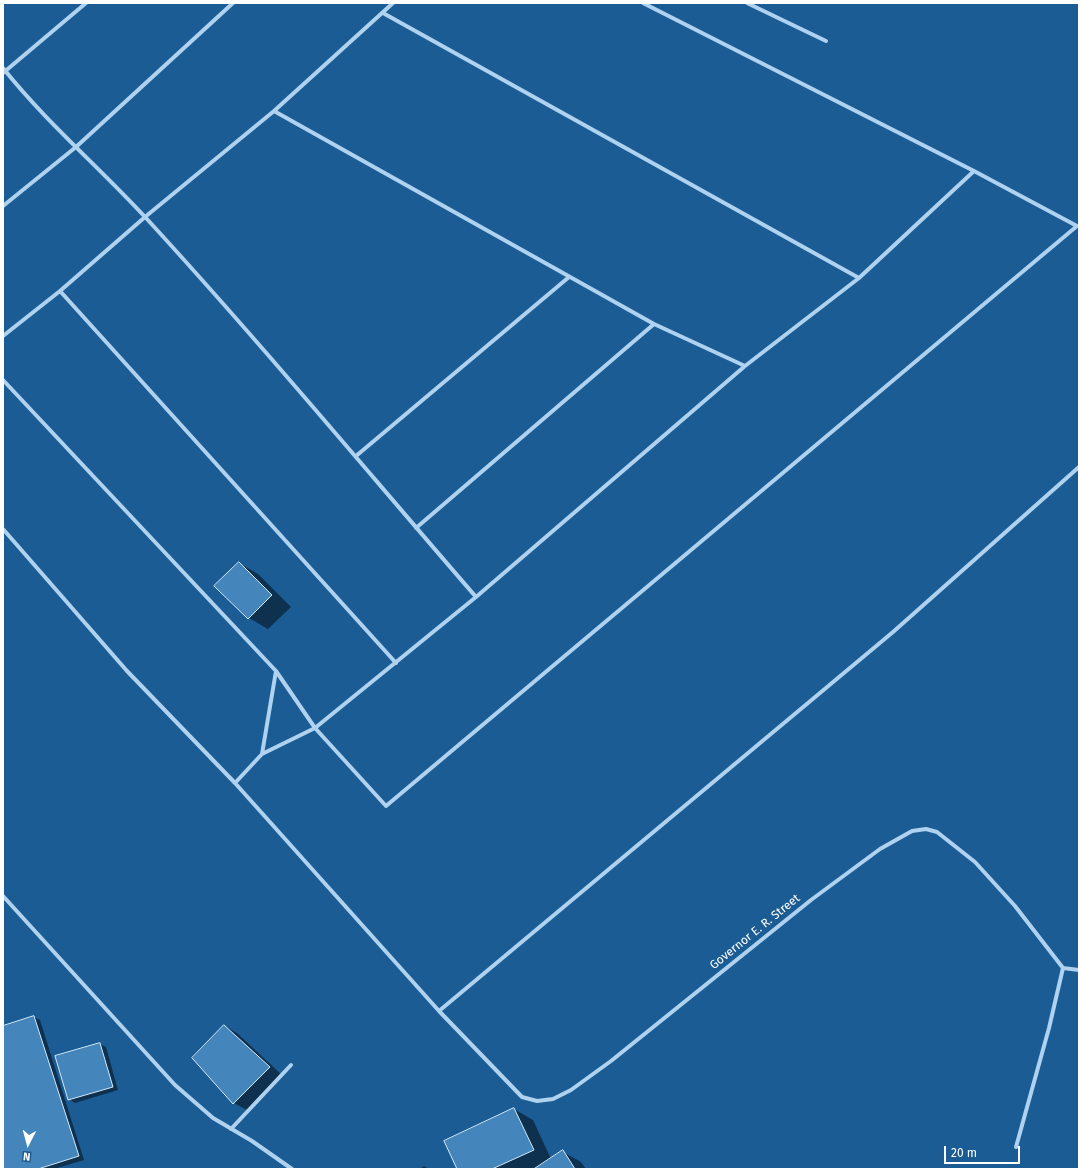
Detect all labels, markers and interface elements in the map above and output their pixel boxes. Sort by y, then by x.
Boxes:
street label: Governor E. R. Street [707,891,803,973]
north arrow [8,1124,48,1164]
scale bar [946,1138,1022,1164]
text: 20 m [951,1146,977,1160]
text: N [22,1150,31,1163]

